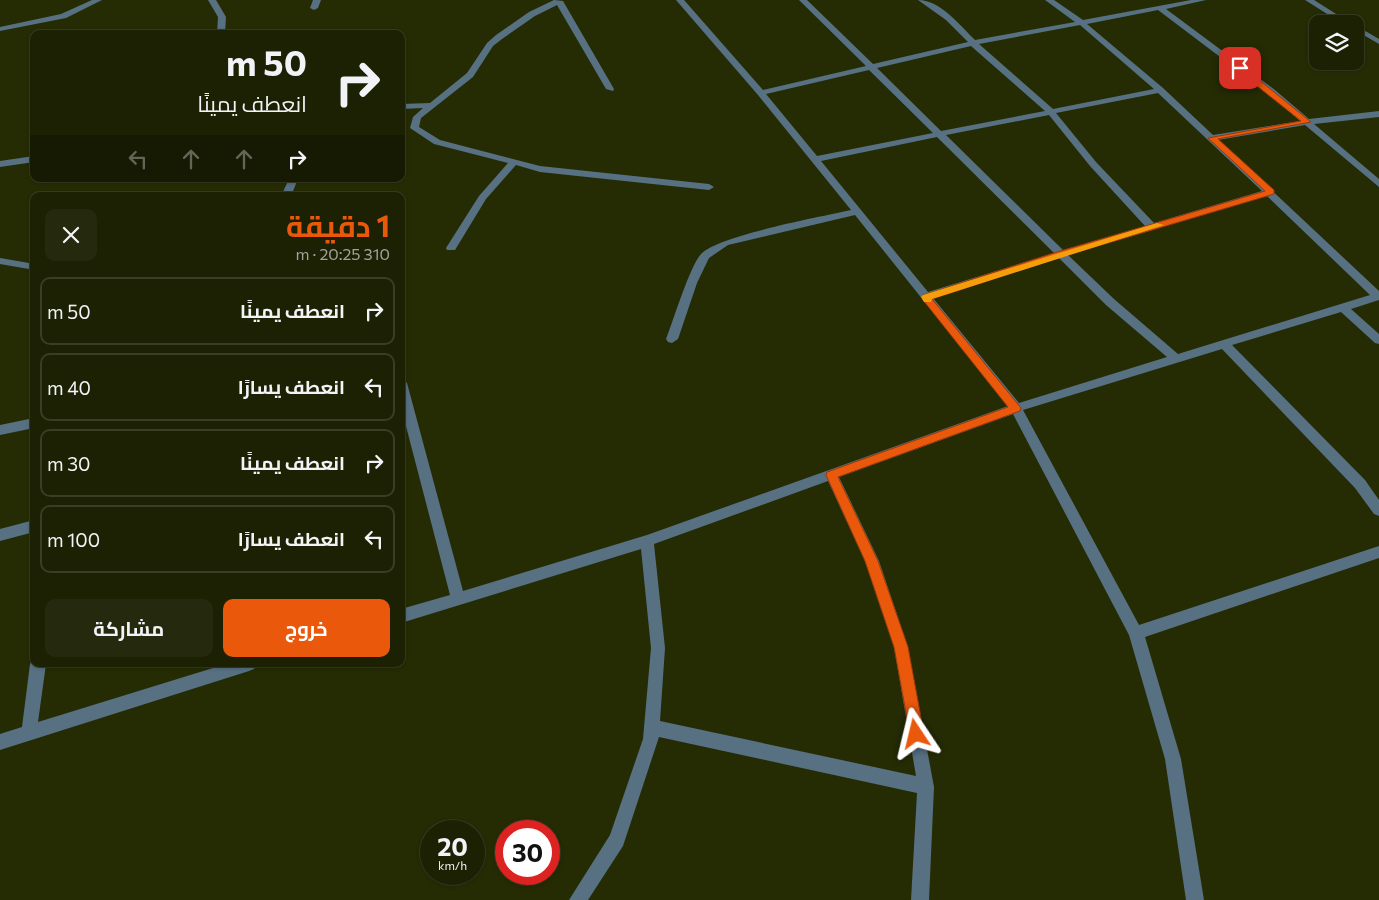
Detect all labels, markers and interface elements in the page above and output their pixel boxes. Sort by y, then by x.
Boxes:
map controls [1309,15,1364,70]
button: layers [1309,15,1364,70]
text: 50 m [226,40,307,83]
pin [1219,47,1261,89]
icon: right [325,50,390,115]
icon: arrive [1226,54,1254,82]
text: انعطف يمينًا [197,90,307,117]
icon: left [124,145,152,173]
icon: ahead [177,145,205,173]
icon: ahead [230,145,258,173]
icon: right [283,145,311,173]
text: 1 دقيقة [286,206,390,243]
button: close [45,209,97,261]
text: 310 m · 20:25 [296,244,390,263]
icon: right [360,297,388,325]
text: انعطف يمينًا [240,299,345,322]
text: 50 m [47,300,91,323]
icon: left [360,373,388,401]
text: انعطف يسارًا [238,375,345,398]
text: 40 m [47,376,91,399]
icon: right [360,449,388,477]
text: انعطف يمينًا [240,451,345,474]
text: 30 m [47,452,90,475]
icon: left [360,525,388,553]
text: انعطف يسارًا [238,527,345,550]
text: 100 m [47,528,100,551]
button: مشاركة [45,599,213,657]
button: خروج [223,599,390,657]
position arrow [889,707,941,759]
speed limit sign: 30 [495,820,560,885]
text: 20 [437,831,468,861]
text: km/h [438,858,467,872]

